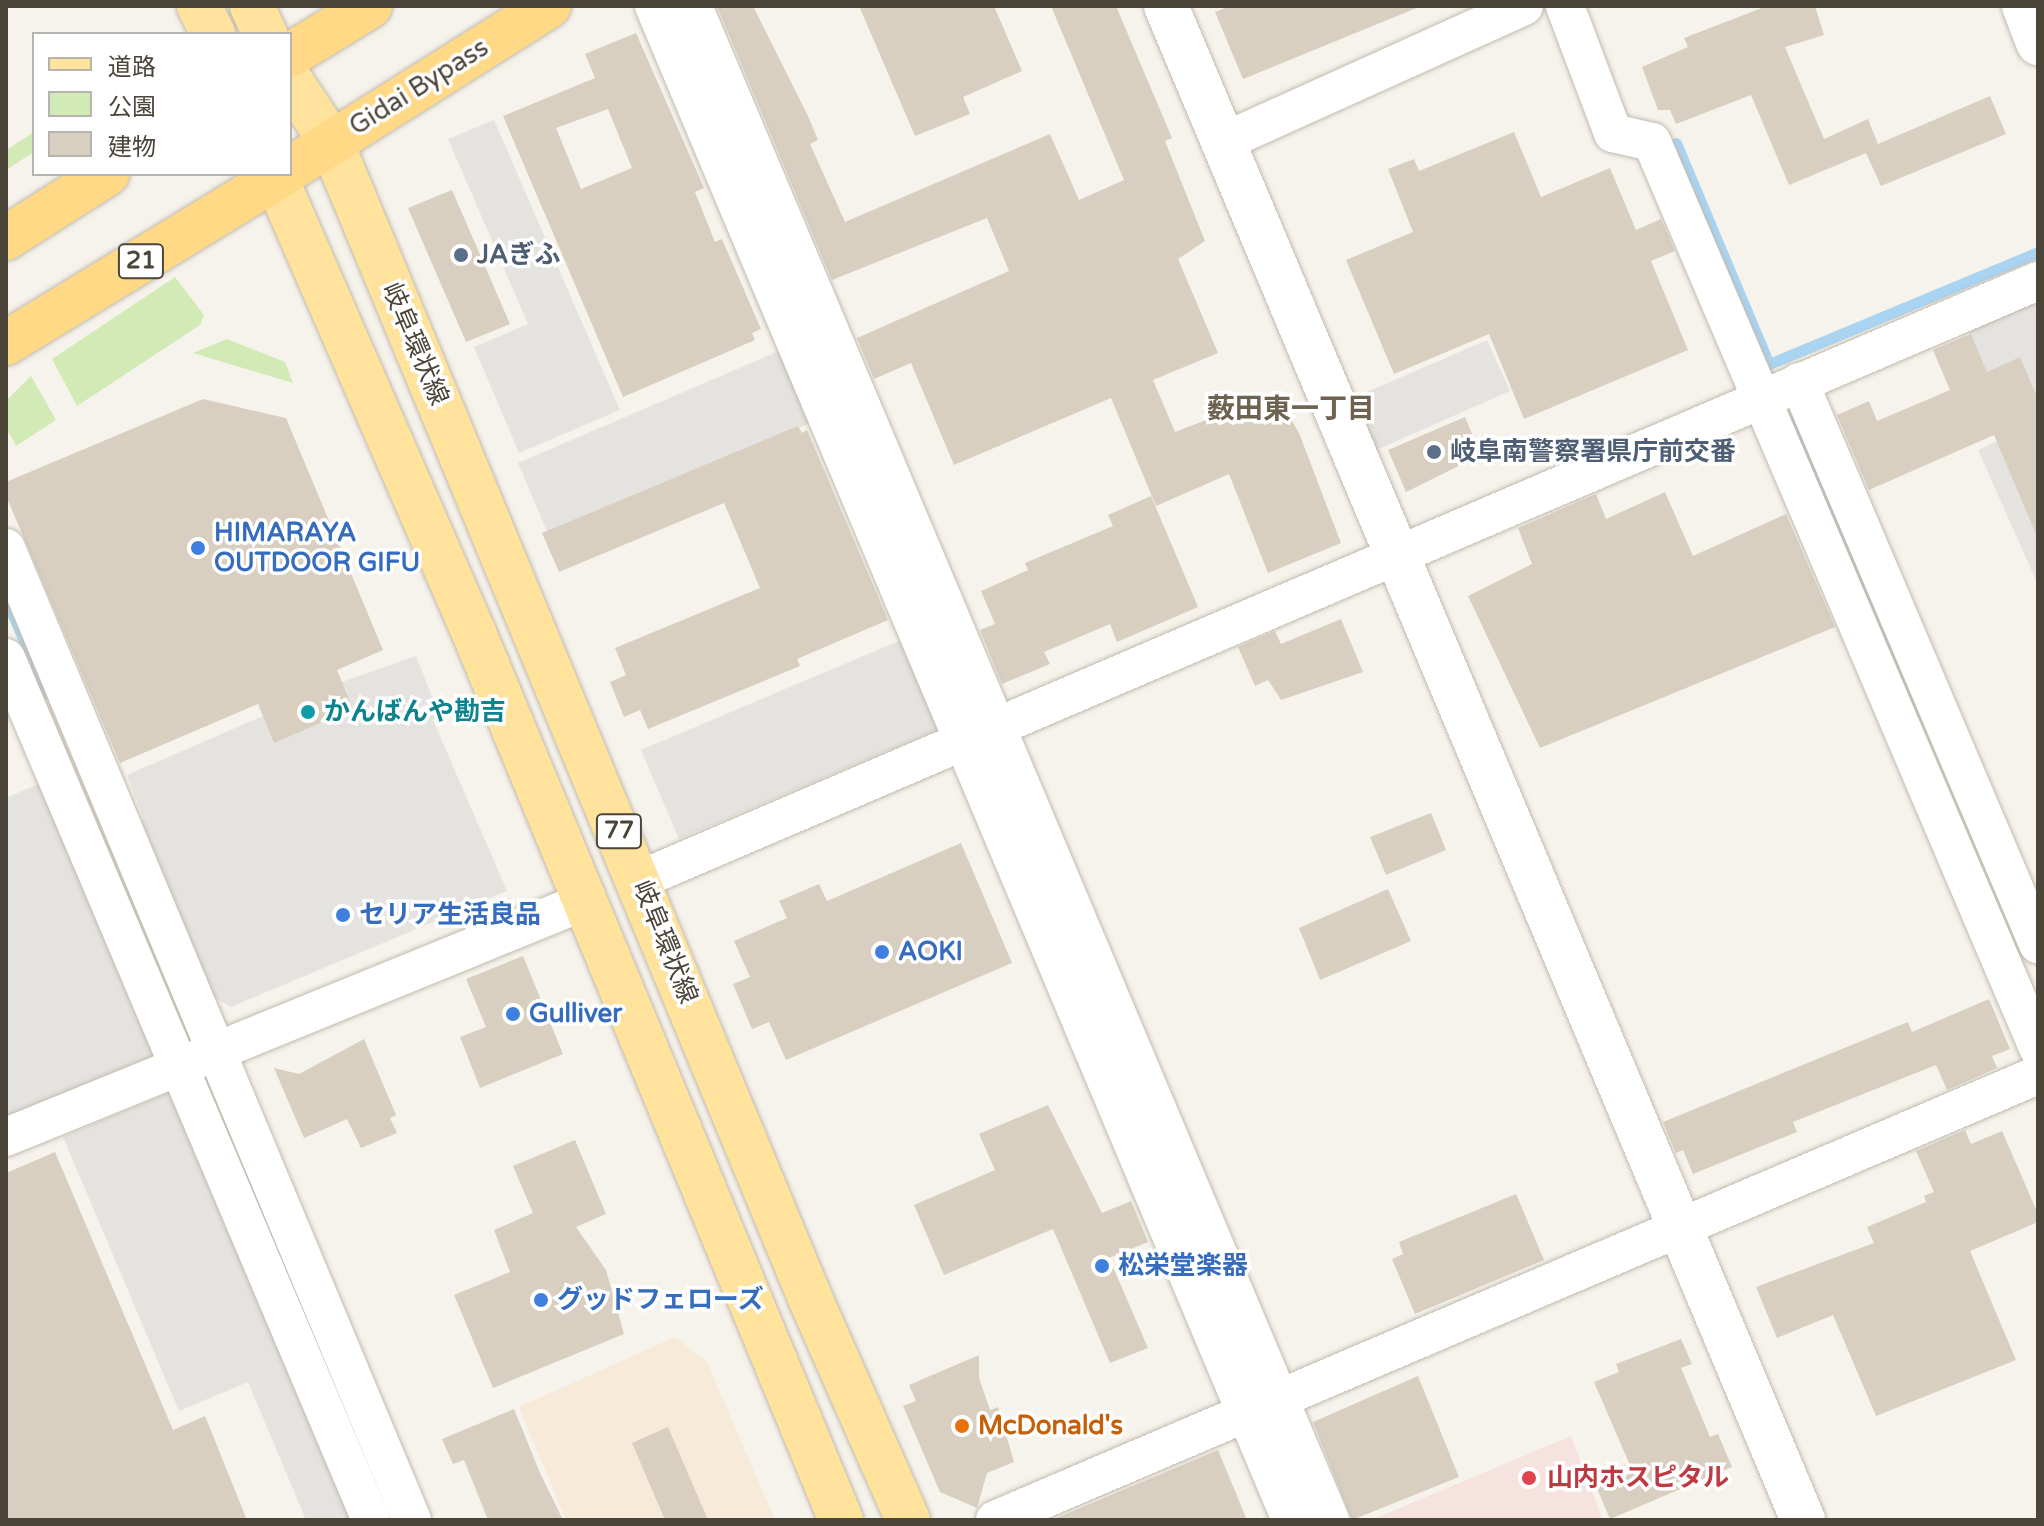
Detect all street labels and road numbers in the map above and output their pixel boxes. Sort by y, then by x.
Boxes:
street label: Gidai Bypass [344,32,494,142]
road number: 21 [117,241,165,281]
street label: 岐阜環状線 [375,278,455,410]
road number: 77 [595,811,643,851]
street label: 岐阜環状線 [626,876,704,1008]

